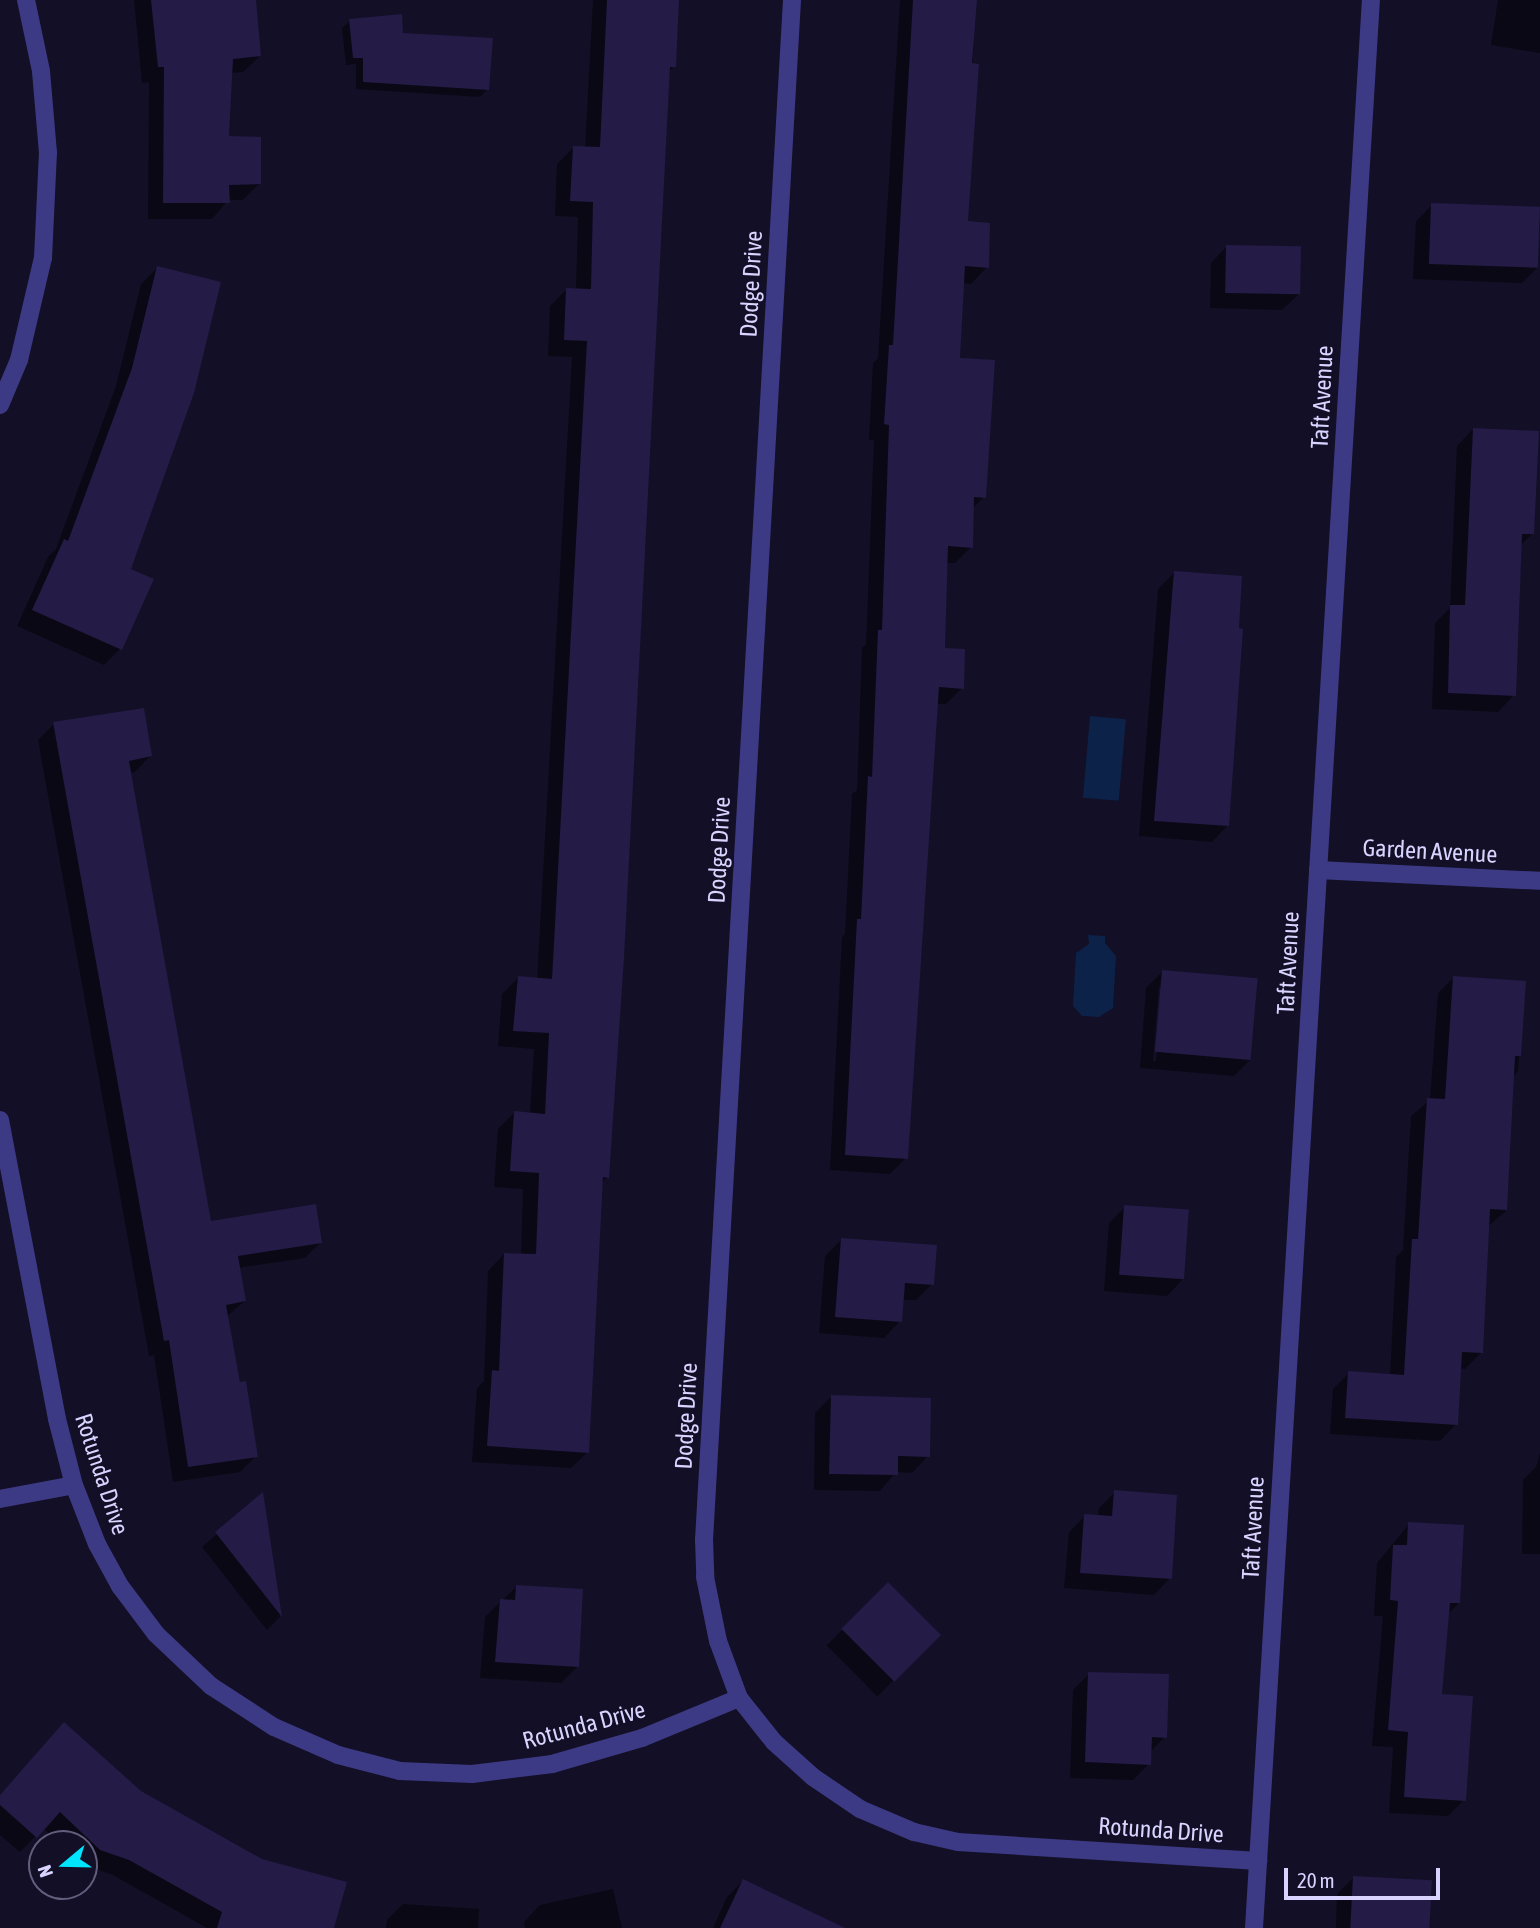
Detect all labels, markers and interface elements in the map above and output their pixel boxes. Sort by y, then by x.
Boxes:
street label: Dodge Drive [734,230,768,338]
street label: Taft Avenue [1305,345,1339,449]
street label: Dodge Drive [702,796,736,904]
street label: Garden Avenue [1362,833,1498,869]
street label: Taft Avenue [1271,911,1305,1015]
street label: Dodge Drive [669,1362,703,1470]
street label: Rotunda Drive [69,1410,135,1538]
street label: Taft Avenue [1236,1476,1270,1580]
street label: Rotunda Drive [520,1695,648,1755]
street label: Rotunda Drive [1097,1811,1225,1849]
north arrow [28,1830,98,1900]
scale bar [1288,1854,1444,1898]
text: N [33,1862,57,1880]
text: 20 m [1297,1868,1335,1892]

